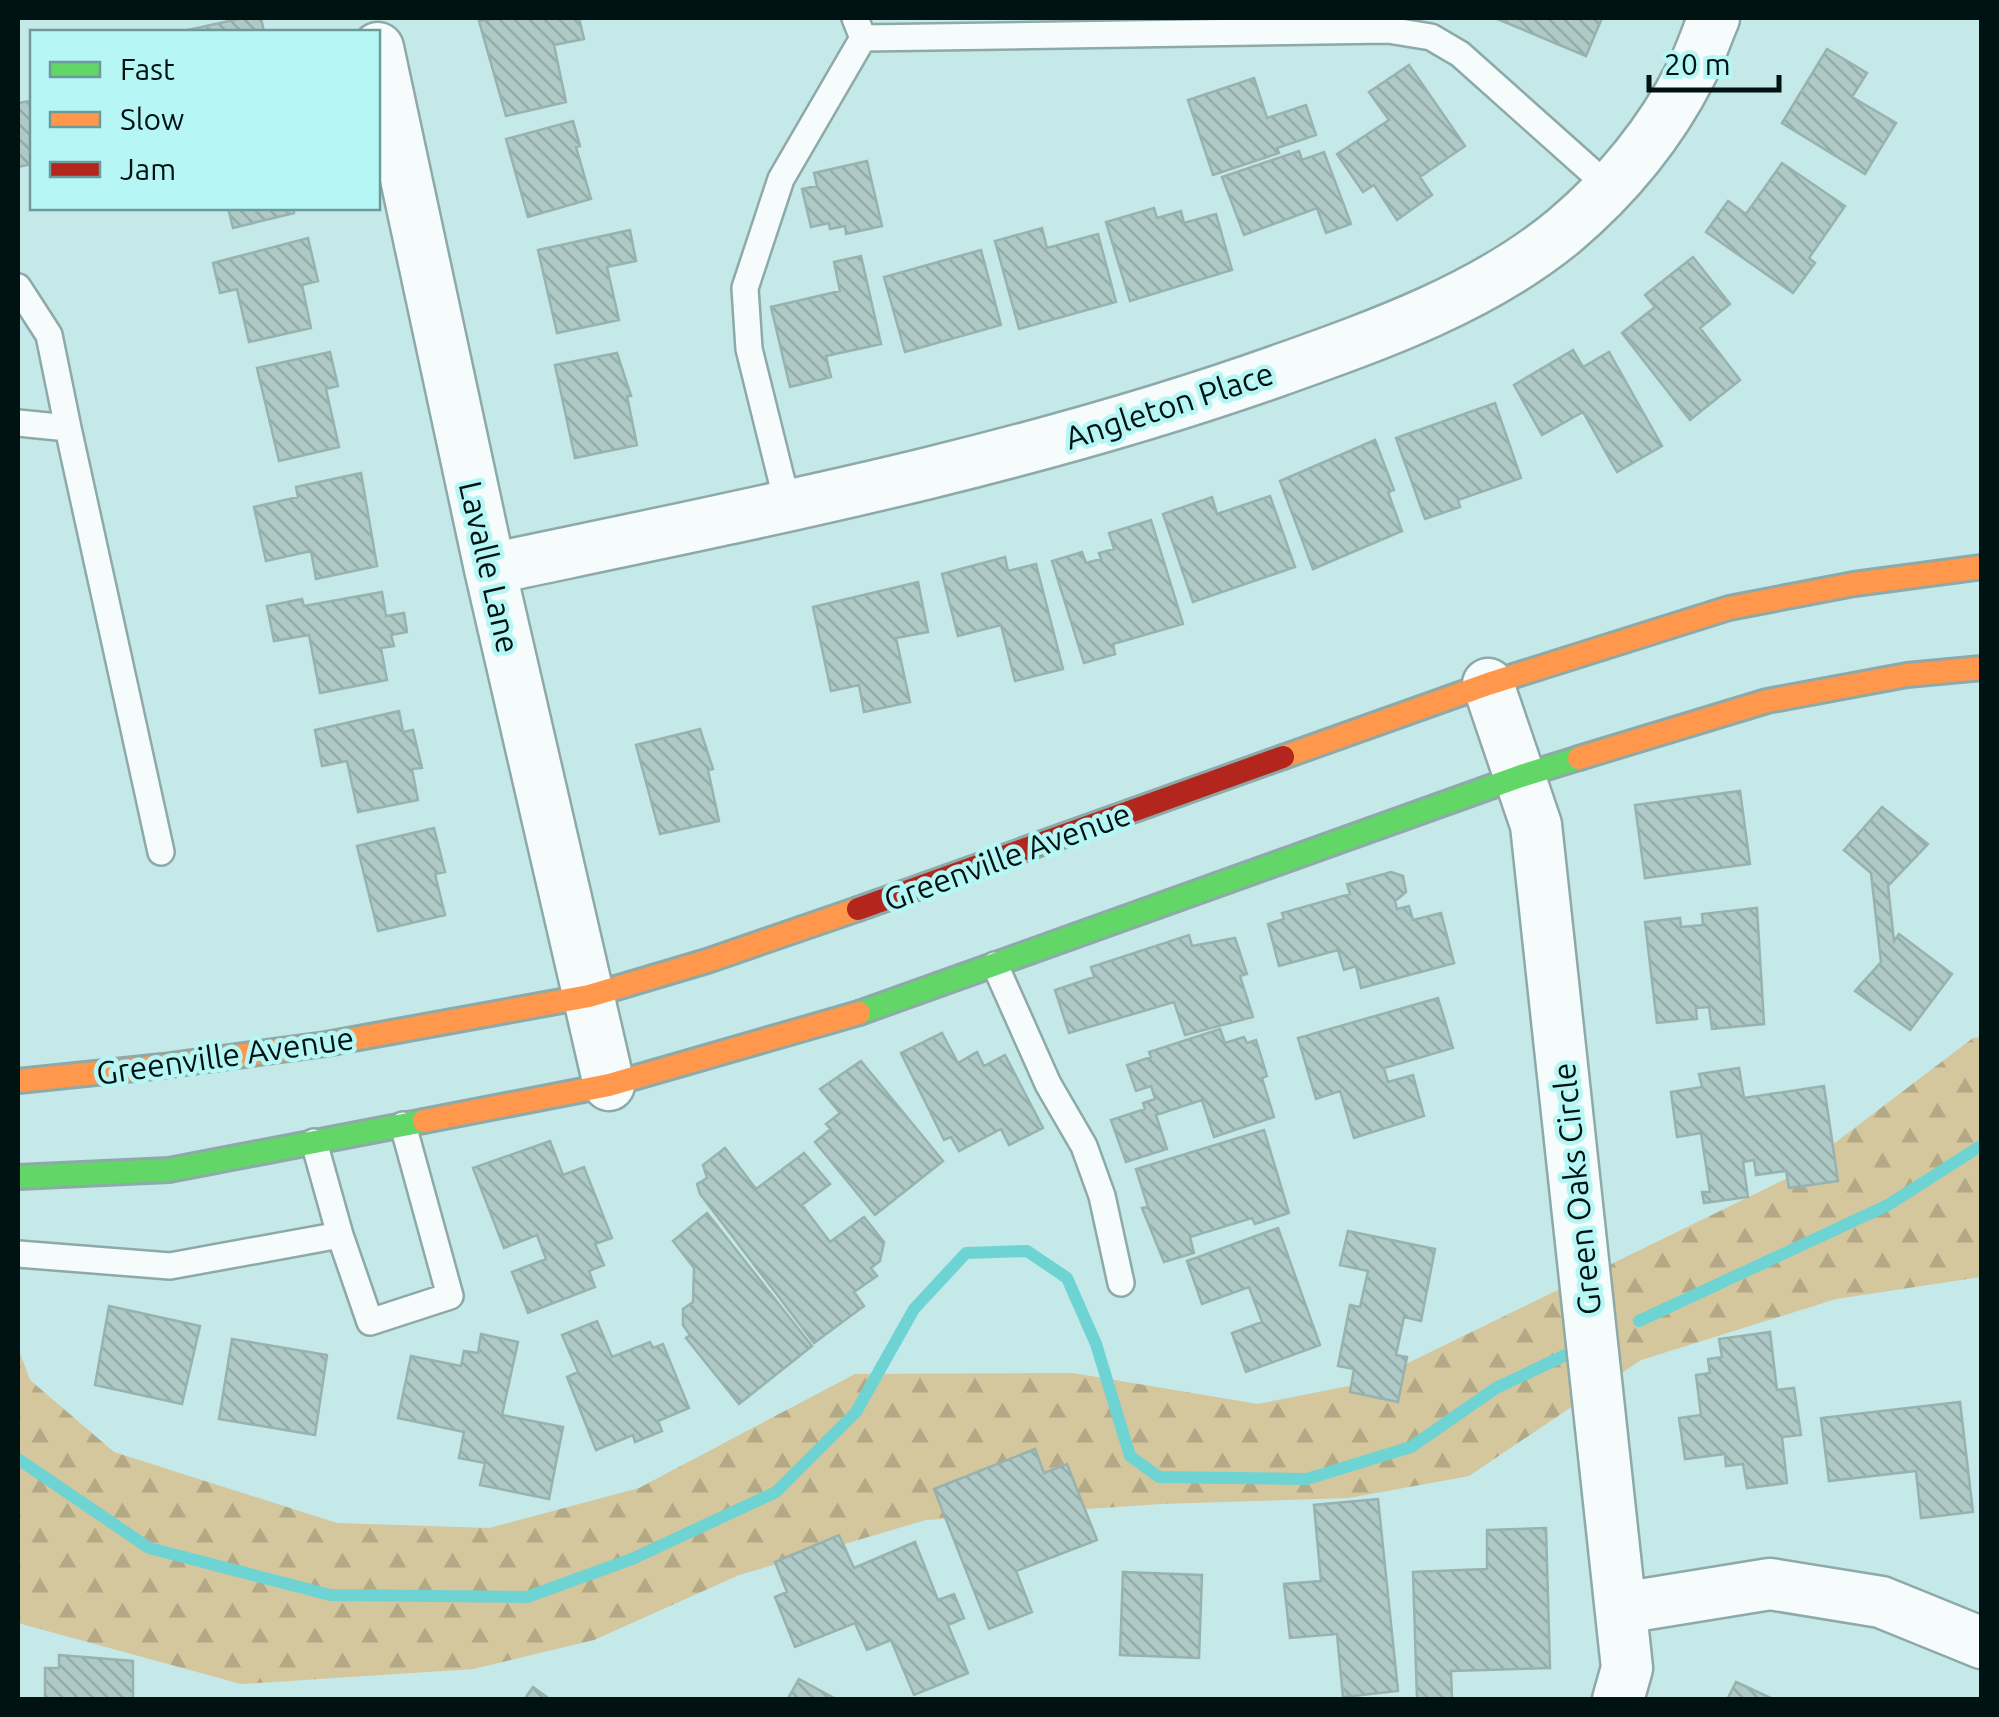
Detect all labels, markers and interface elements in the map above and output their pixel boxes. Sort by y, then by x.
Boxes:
legend [30,30,380,210]
scale bar [1649,30,1779,92]
text: 20 m [1664,47,1731,81]
text: Fast [120,52,175,86]
text: Slow [120,102,184,136]
text: Jam [120,152,176,186]
street label: Angleton Place [1060,354,1278,456]
street label: Lavalle Lane [453,478,527,656]
street label: Greenville Avenue [879,795,1135,917]
street label: Greenville Avenue [94,1019,356,1091]
street label: Green Oaks Circle [1545,1061,1607,1317]

